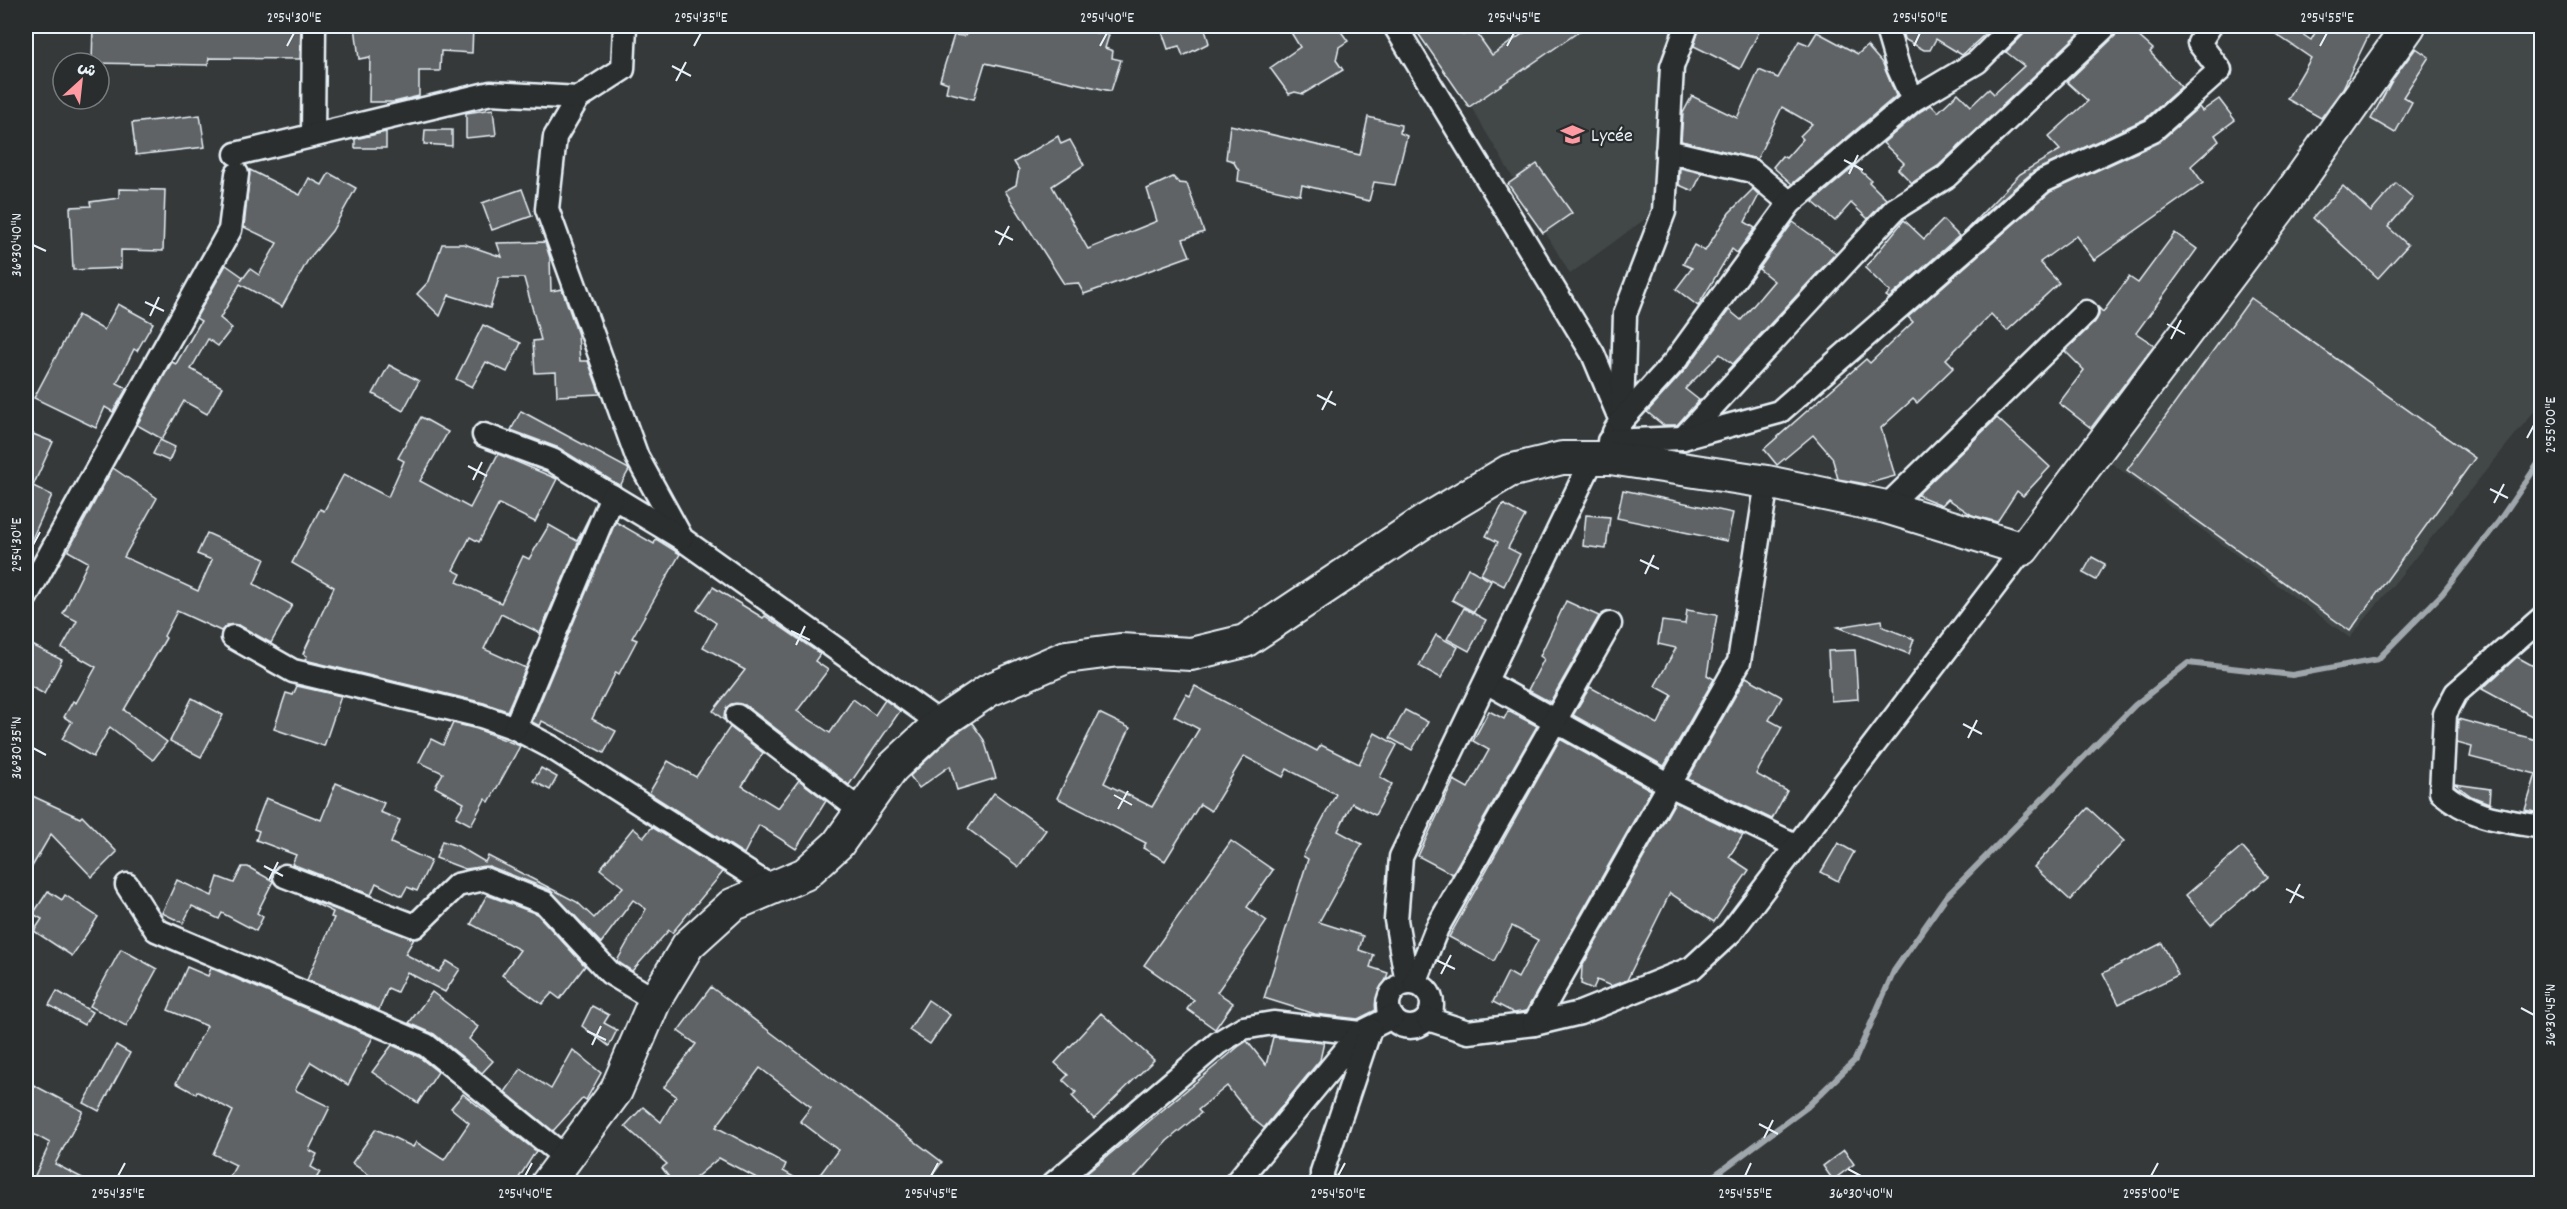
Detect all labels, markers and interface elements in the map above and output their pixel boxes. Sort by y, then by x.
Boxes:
text: 2°54'30"E [267,8,321,30]
text: 2°54'35"E [674,8,728,30]
text: 2°54'40"E [1080,8,1134,30]
text: 2°54'45"E [1488,8,1541,30]
text: 2°54'50"E [1893,8,1948,30]
text: 2°54'55"E [2300,8,2354,30]
north arrow [51,51,111,111]
text: ش [74,56,100,84]
school or university icon: Lycée [1560,121,1586,147]
place label: Lycée [1591,123,1633,151]
text: 36°30'40"N [7,213,29,277]
text: 2°55'00"E [2541,396,2563,453]
text: 2°54'30"E [7,518,29,572]
text: 36°30'35"N [7,717,29,779]
text: 36°30'45"N [2541,984,2563,1046]
text: 2°54'35"E [91,1184,145,1206]
text: 2°54'40"E [498,1184,552,1206]
text: 2°54'45"E [905,1184,958,1206]
text: 2°54'50"E [1311,1184,1366,1206]
text: 2°54'55"E [1718,1184,1772,1206]
text: 36°30'40"N [1829,1184,1893,1206]
text: 2°55'00"E [2123,1184,2180,1206]

